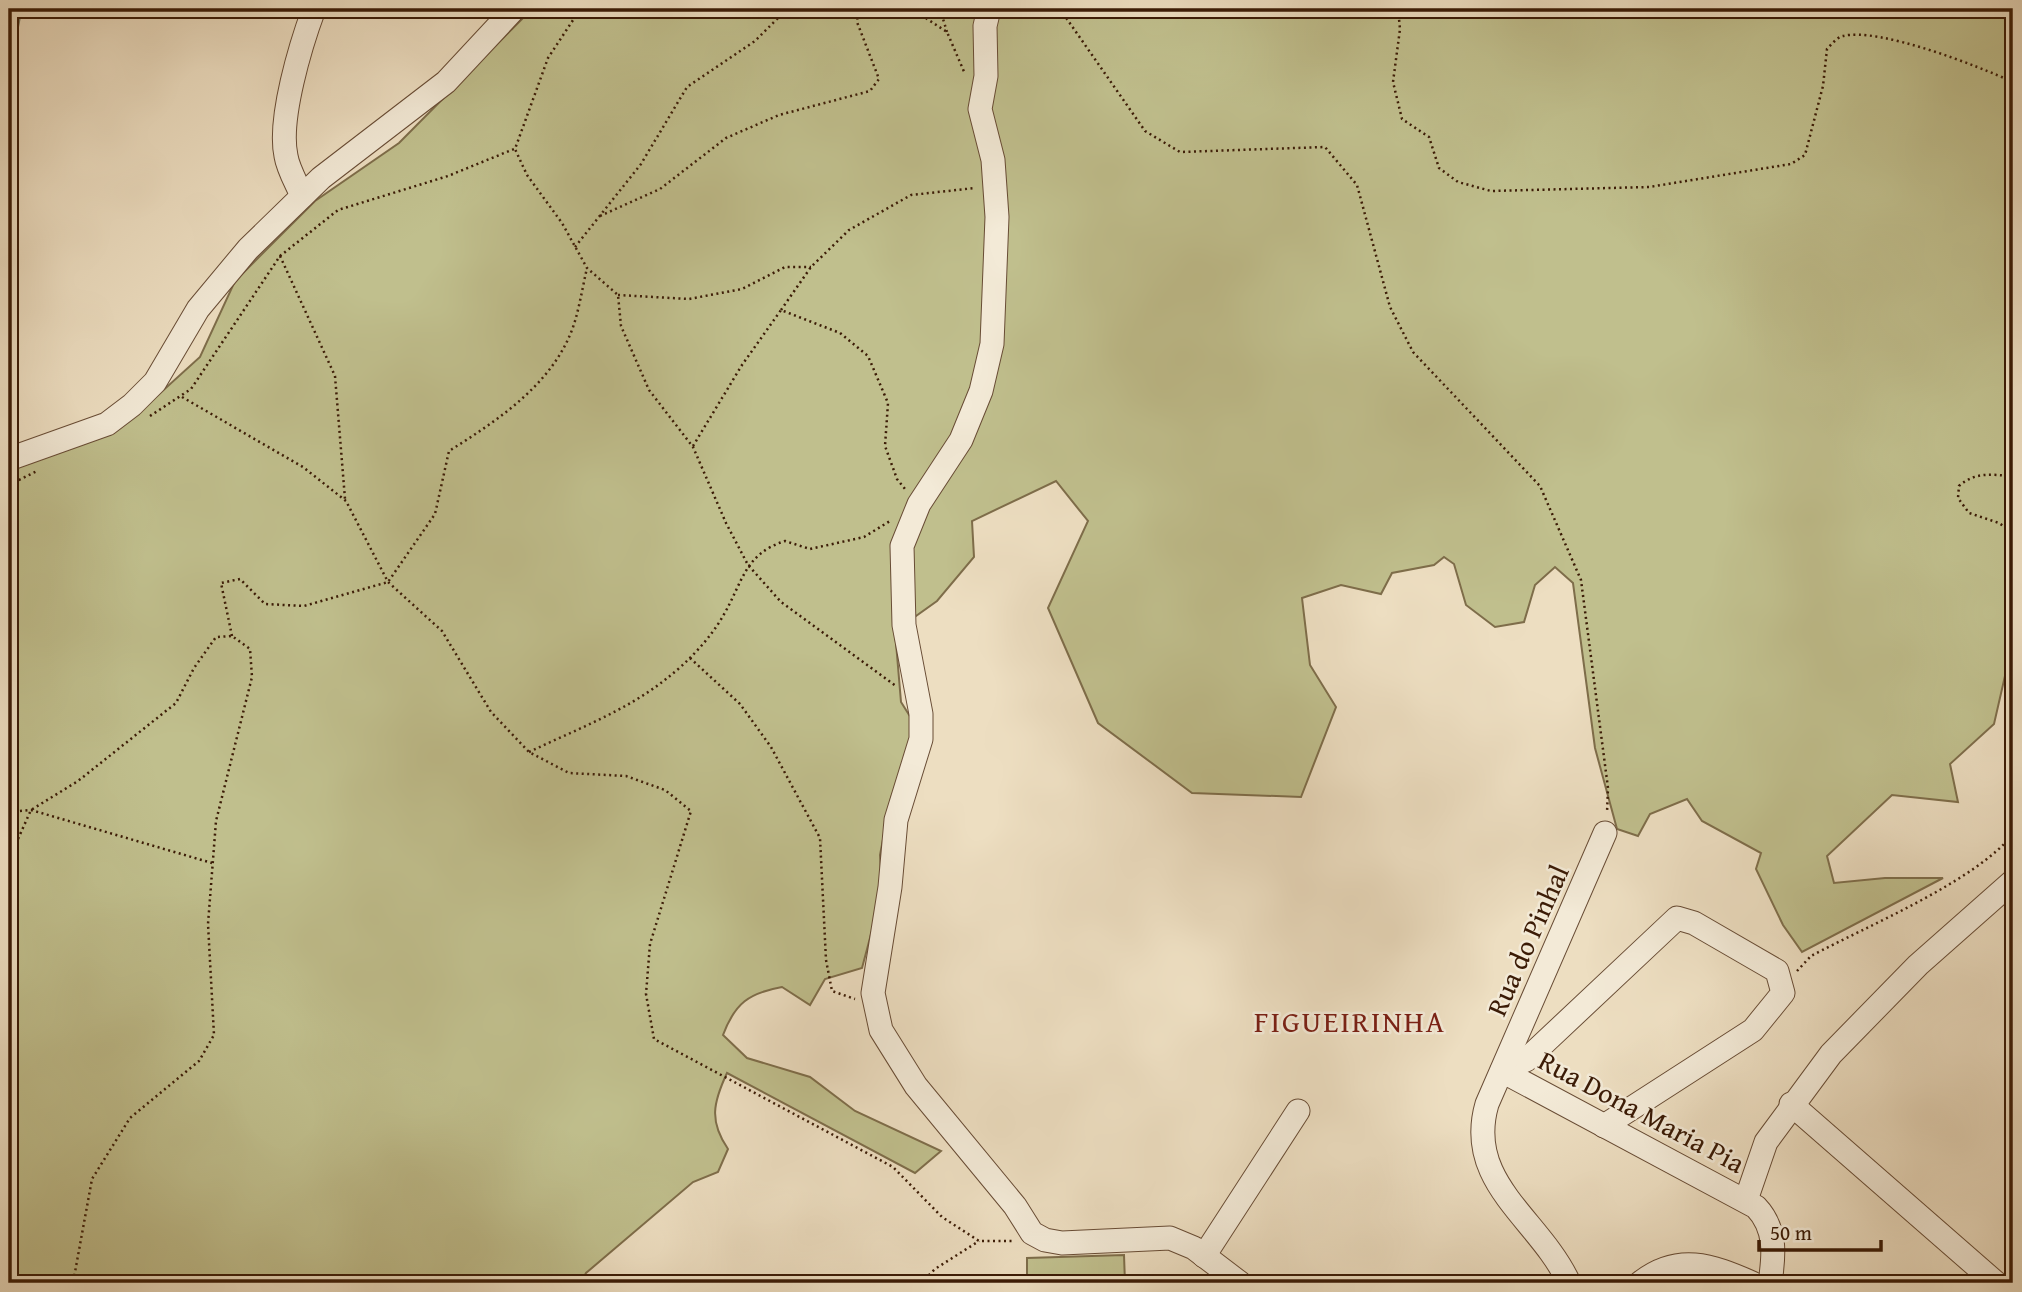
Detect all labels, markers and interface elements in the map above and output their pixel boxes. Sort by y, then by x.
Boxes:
street label: Rua do Pinhal [1475,858,1579,1022]
district label: FIGUEIRINHA [1254,999,1446,1043]
street label: Rua Dona Maria Pia [1532,1039,1753,1183]
scale bar [1759,1208,1882,1252]
text: 50 m [1770,1217,1812,1248]

